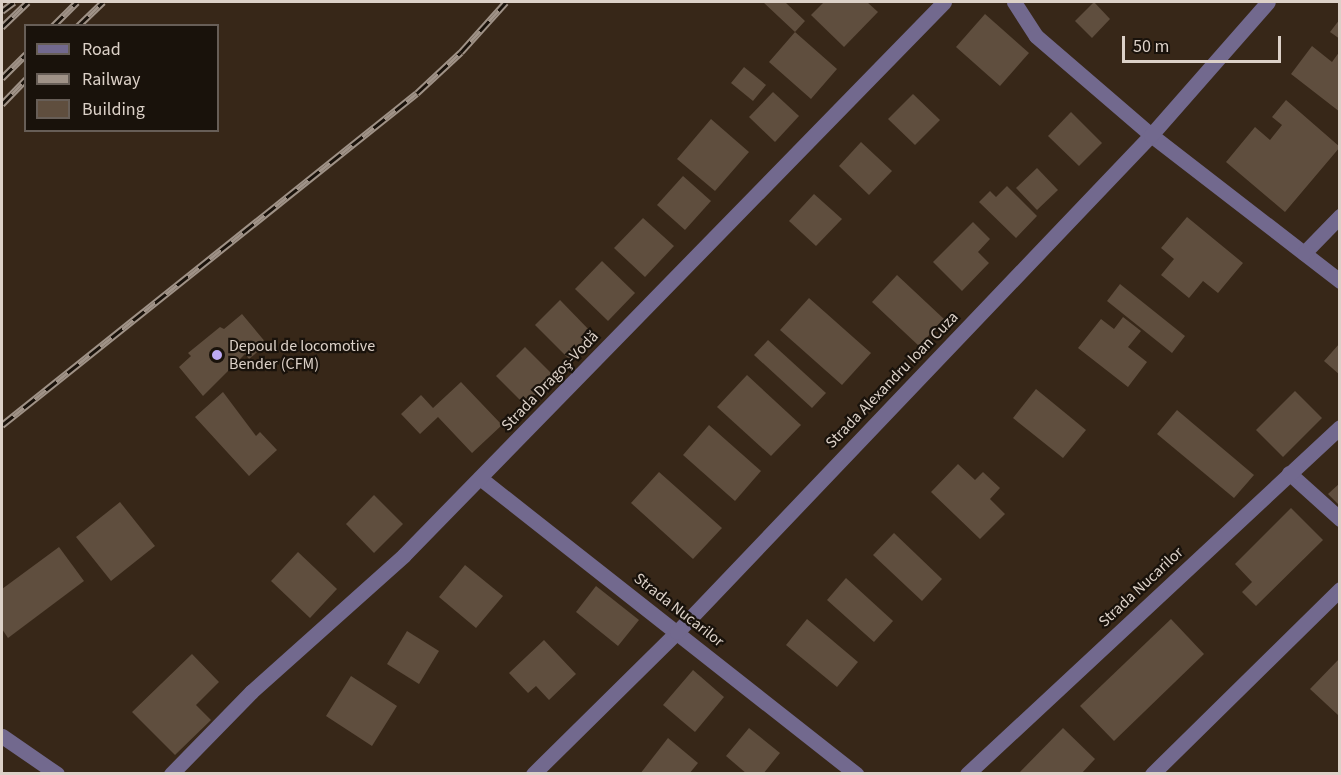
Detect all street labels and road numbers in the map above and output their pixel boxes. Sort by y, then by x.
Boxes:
street label: Strada Alexandru Ioan Cuza [822,308,962,452]
street label: Strada Dragoş-Vodă [497,327,603,435]
street label: Strada Nucarilor [1095,543,1187,631]
street label: Strada Nucarilor [630,569,728,651]

